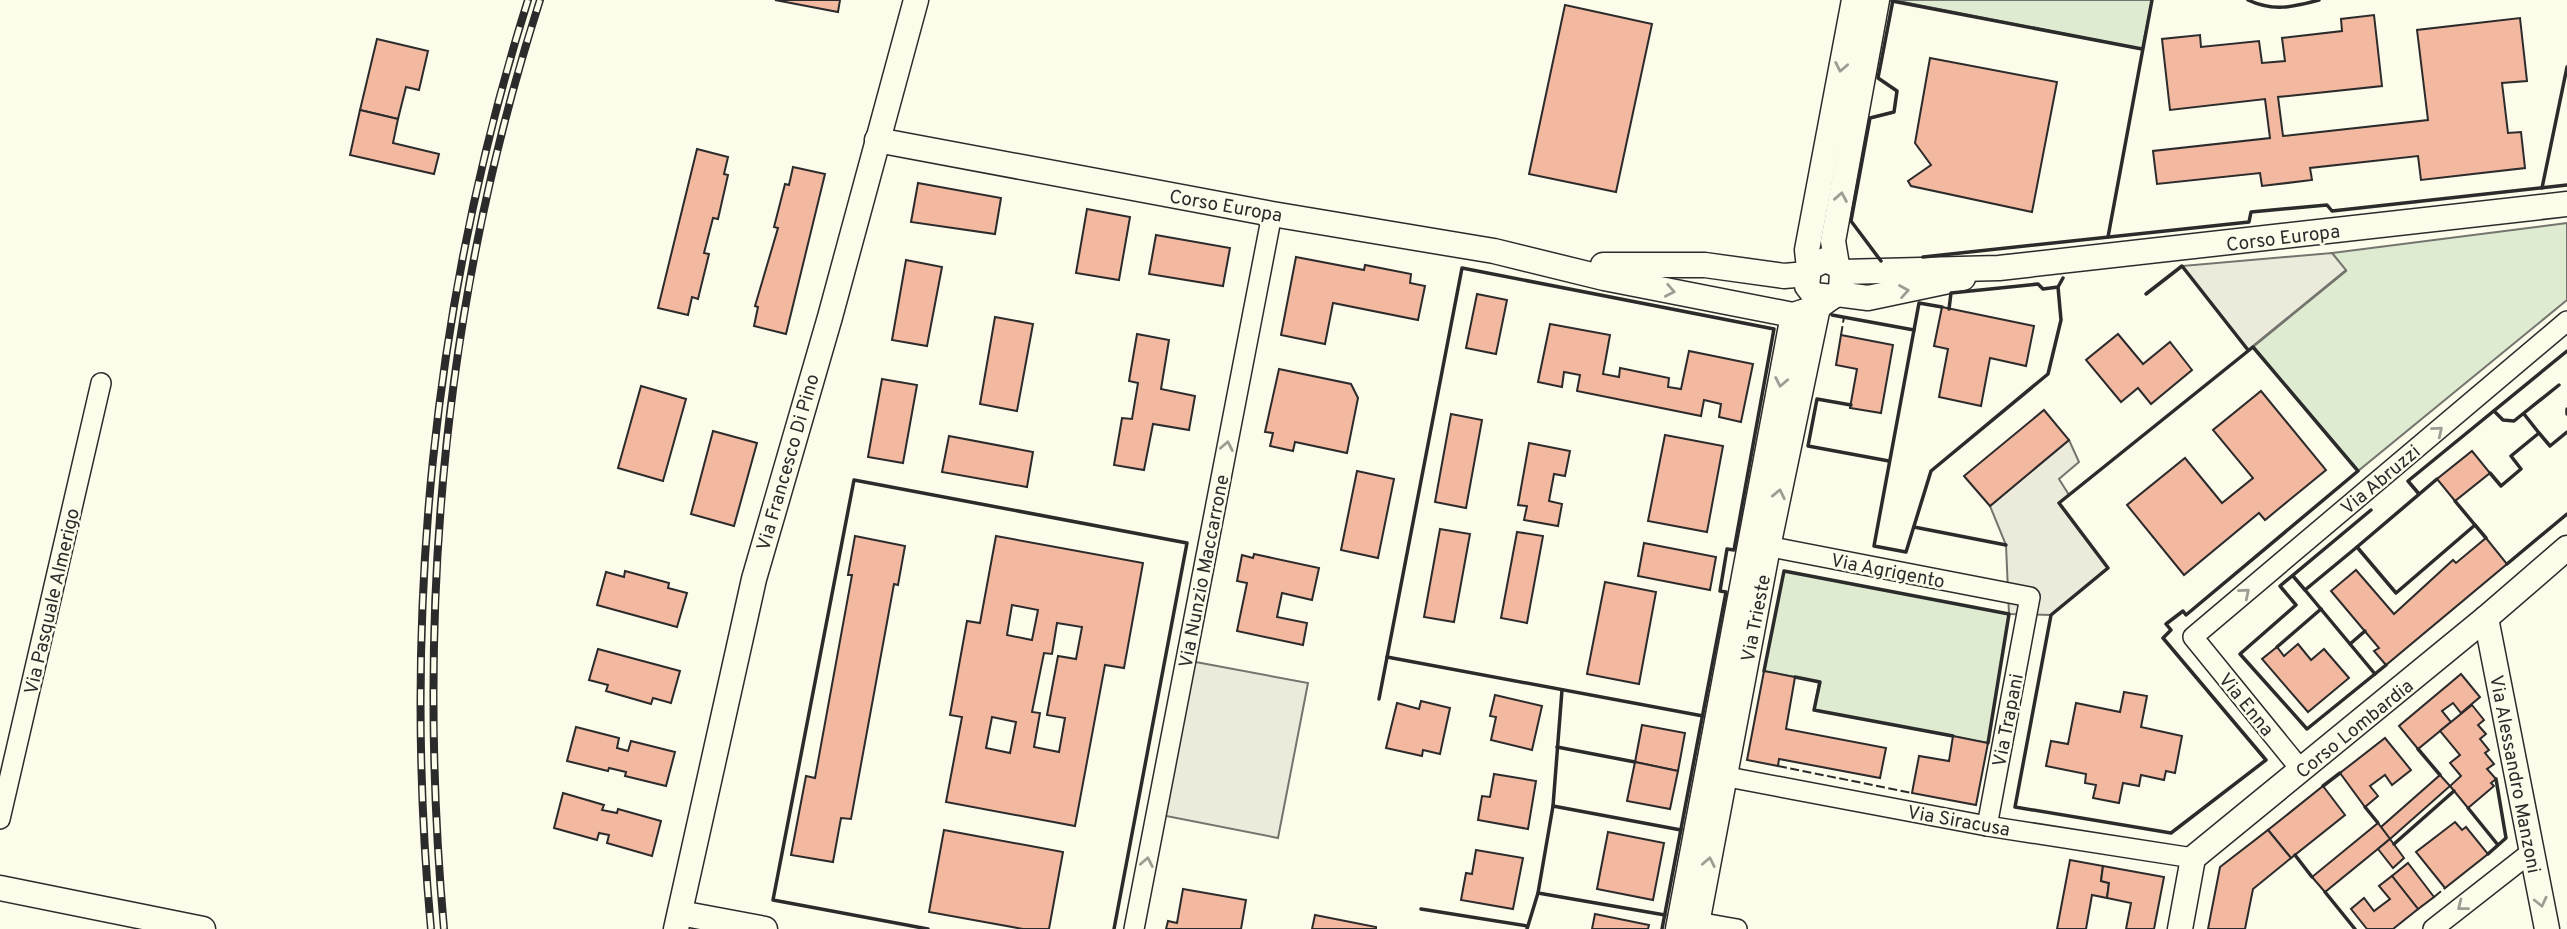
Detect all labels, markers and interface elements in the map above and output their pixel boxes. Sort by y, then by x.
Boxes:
one-way arrow [1834,61,1849,73]
street label: Corso Europa [1167,185,1284,229]
one-way arrow [1833,191,1848,203]
street label: Corso Europa [2225,220,2342,258]
one-way arrow [1664,283,1676,298]
one-way arrow [1898,285,1910,300]
street label: Via Francesco Di Pino [752,371,826,554]
one-way arrow [1774,376,1789,388]
one-way arrow [2430,426,2443,439]
one-way arrow [1219,440,1234,452]
street label: Via Abruzzi [2337,440,2426,521]
street label: Via Nunzio Maccarrone [1174,473,1235,670]
one-way arrow [1771,488,1786,500]
street label: Via Pasquale Almerigo [20,506,86,697]
street label: Via Agrigento [1829,549,1947,595]
street label: Via Trieste [1737,573,1777,664]
one-way arrow [2237,589,2250,601]
street label: Via Enna [2213,669,2278,742]
street label: Via Trapani [1988,672,2030,769]
street label: Via Alessandro Manzoni [2483,673,2545,876]
street label: Corso Lombardia [2291,675,2419,784]
street label: Via Siracusa [1905,801,2012,843]
one-way arrow [1139,856,1154,868]
one-way arrow [1700,856,1715,868]
one-way arrow [2533,896,2547,908]
one-way arrow [2457,898,2470,910]

